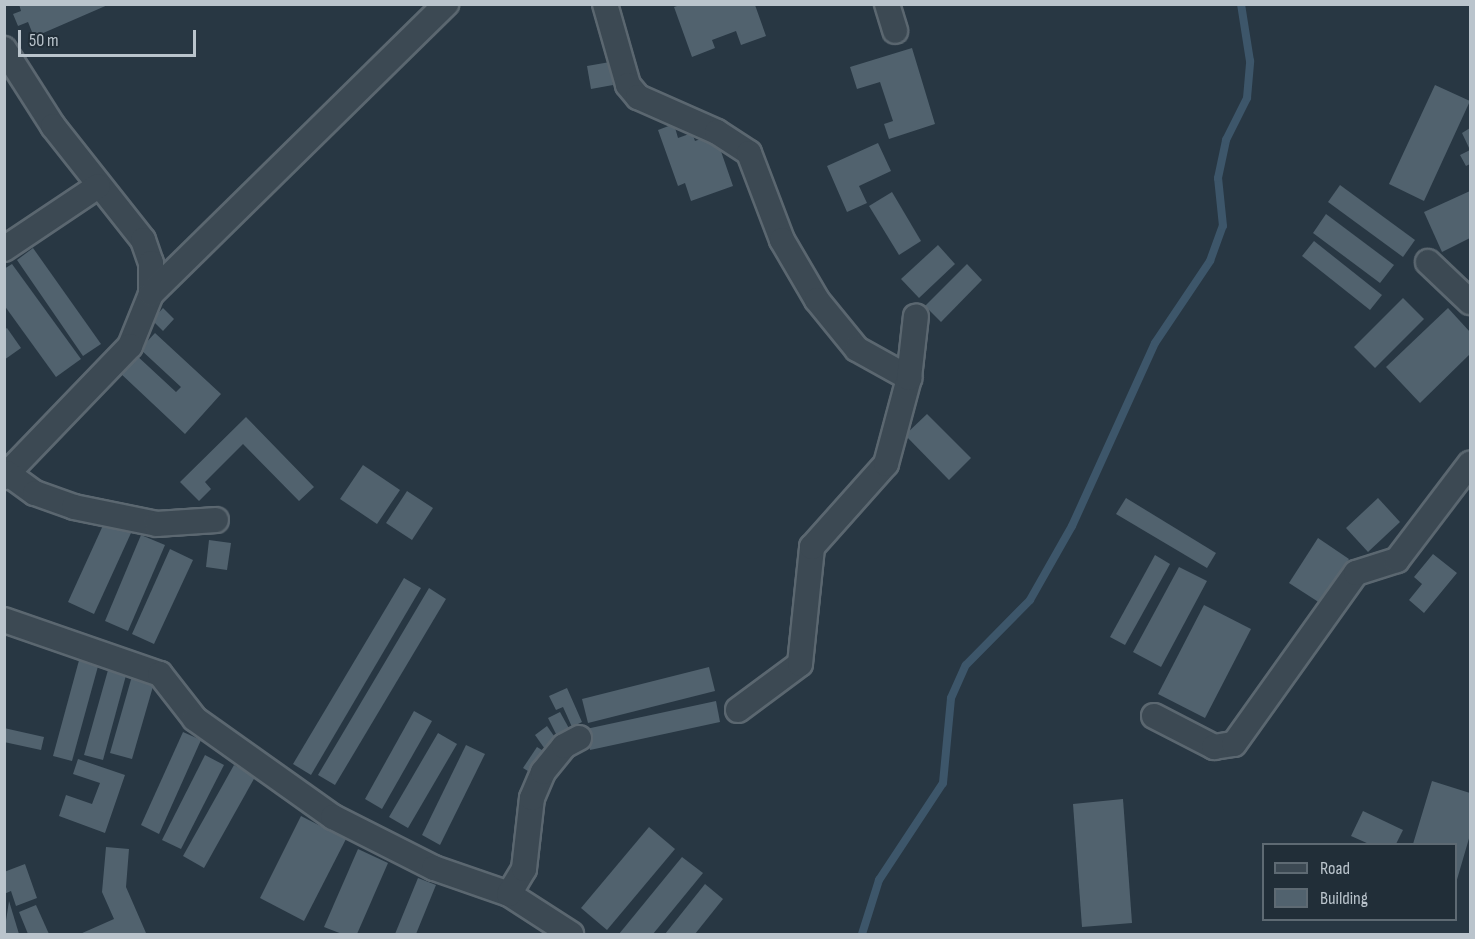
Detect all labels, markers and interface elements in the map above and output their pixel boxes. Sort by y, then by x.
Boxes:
scale bar [21,18,200,56]
text: 50 m [29,30,59,51]
legend [1262,843,1457,921]
text: Road [1320,858,1350,879]
text: Building [1320,888,1368,909]

